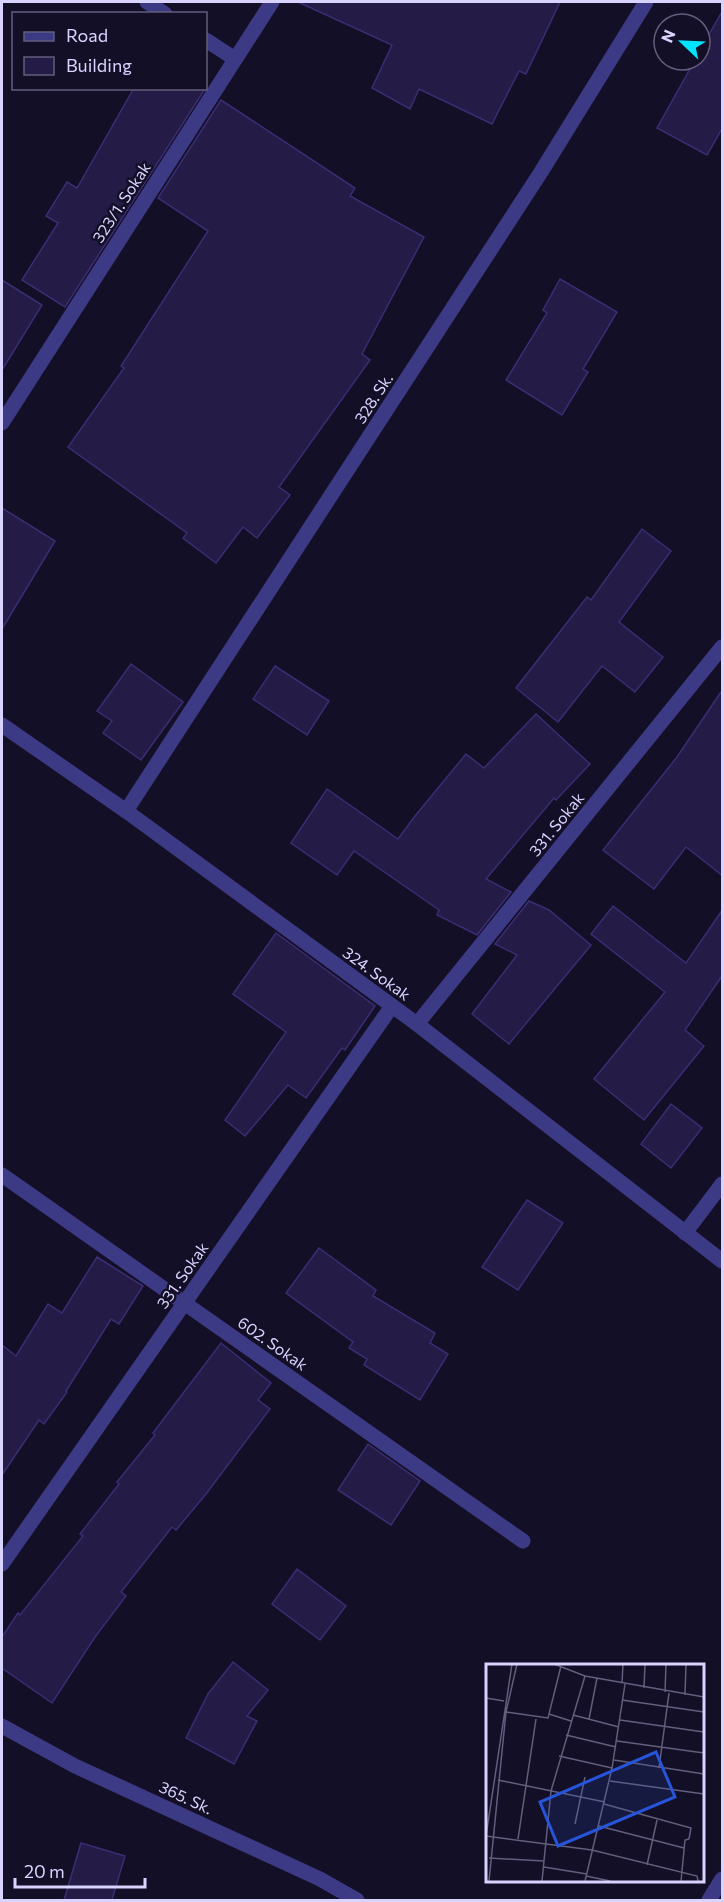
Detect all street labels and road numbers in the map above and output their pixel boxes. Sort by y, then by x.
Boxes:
street label: 323/1. Sokak [88,158,154,246]
street label: 328. Sk. [350,369,396,427]
street label: 331. Sokak [525,788,588,860]
street label: 324. Sokak [340,942,415,1004]
street label: 331. Sokak [152,1238,212,1312]
street label: 602. Sokak [235,1312,312,1374]
street label: 365. Sk. [156,1776,216,1818]

